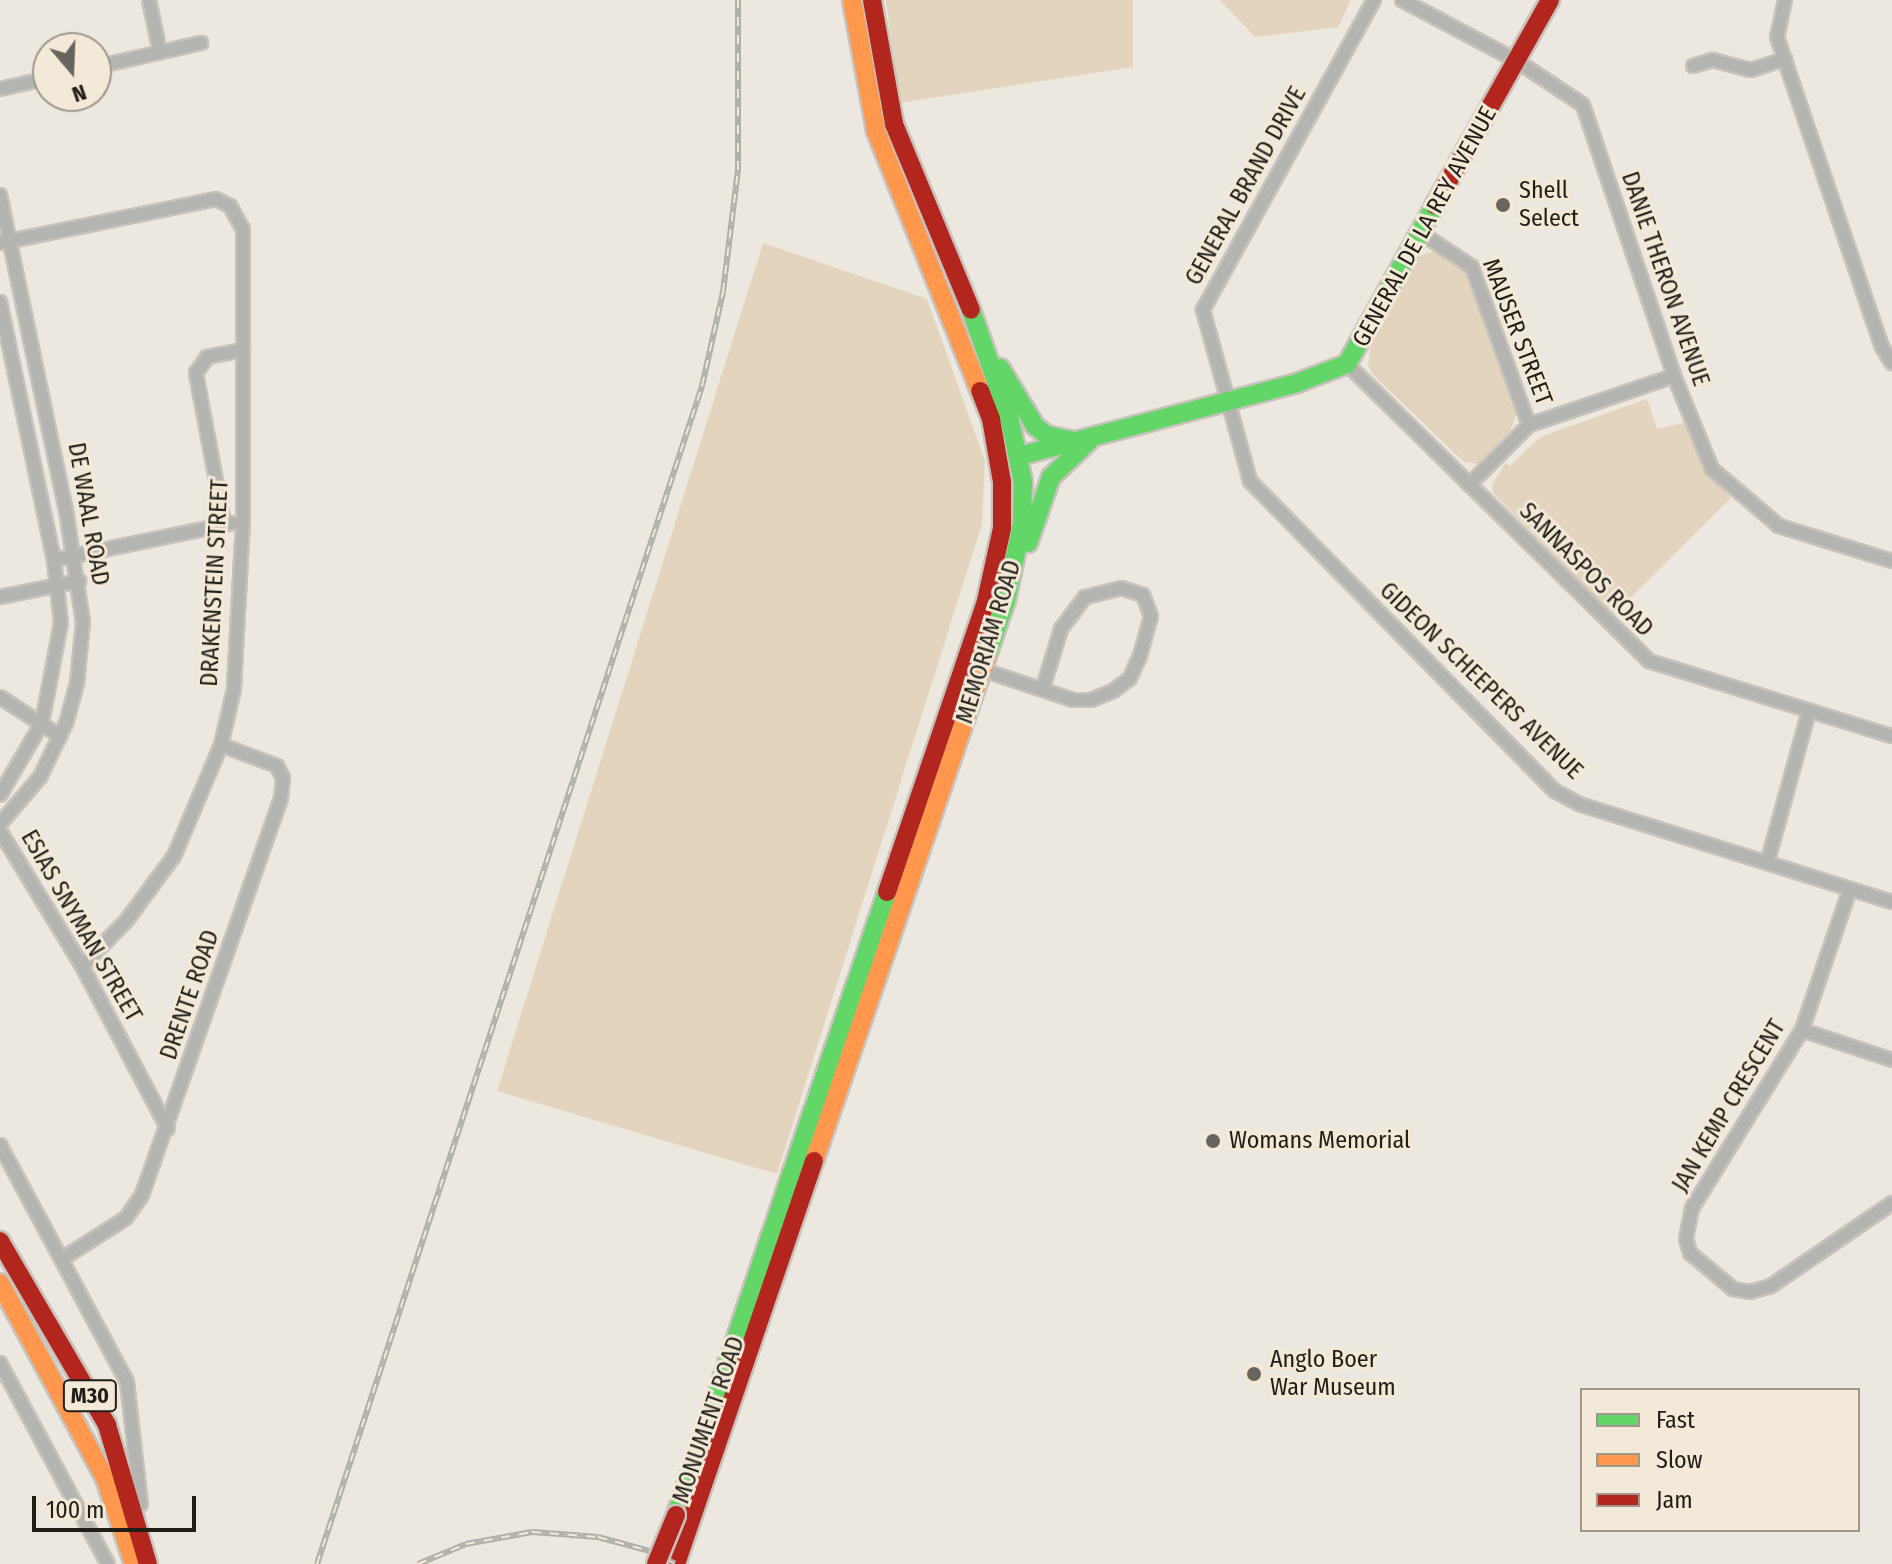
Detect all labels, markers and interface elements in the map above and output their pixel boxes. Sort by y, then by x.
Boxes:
north arrow [32,32,112,112]
text: N [69,78,90,108]
street label: GENERAL BRAND DRIVE [1179,82,1313,290]
street label: GENERAL DE LA REY AVENUE [1347,102,1503,352]
street label: DANIE THERON AVENUE [1615,168,1715,390]
place label: Shell Select [1519,177,1579,233]
marker: Shell Select [1494,196,1512,214]
street label: MAUSER STREET [1476,255,1558,409]
street label: DE WAAL ROAD [61,440,115,588]
street label: DRAKENSTEIN STREET [195,479,235,687]
street label: SANNASPOS ROAD [1513,497,1659,643]
street label: MEMORIAM ROAD [950,557,1028,727]
street label: GIDEON SCHEEPERS AVENUE [1373,576,1589,786]
street label: ESIAS SNYMAN STREET [14,825,148,1027]
street label: DRENTE ROAD [154,926,226,1064]
street label: JAN KEMP CRESCENT [1666,1015,1792,1197]
place label: Womans Memorial [1229,1127,1410,1155]
marker: Womans Memorial [1204,1132,1222,1150]
street label: MONUMENT ROAD [667,1333,751,1507]
place label: Anglo Boer War Museum [1270,1346,1396,1402]
marker: Anglo Boer War Museum [1245,1365,1263,1383]
road number: M30 [62,1378,118,1414]
legend [1580,1388,1860,1532]
text: Fast [1656,1406,1695,1434]
text: Slow [1656,1446,1702,1474]
scale bar [36,1480,200,1530]
text: Jam [1656,1486,1693,1514]
text: 100 m [46,1496,104,1524]

